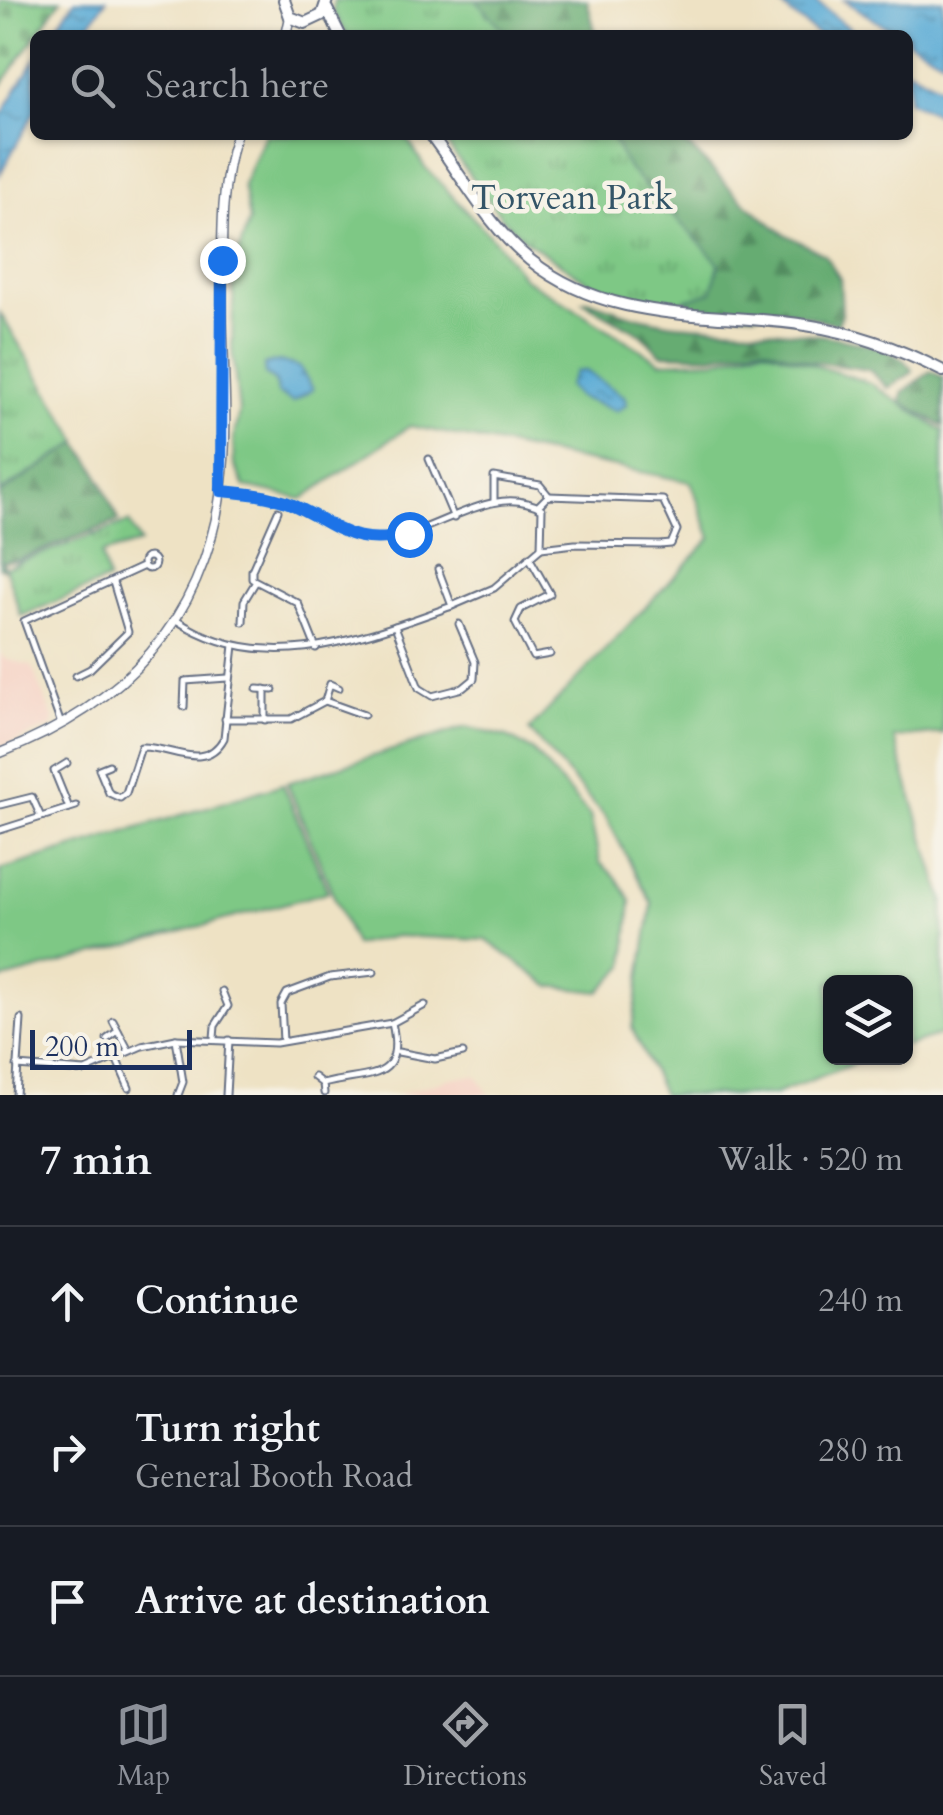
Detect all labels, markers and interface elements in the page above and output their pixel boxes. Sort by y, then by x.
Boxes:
search box [30,30,913,140]
icon: search [65,58,120,113]
text: Search here [145,59,329,111]
park label: Torvean Park [471,174,674,222]
route end [200,238,246,284]
route start [387,512,433,558]
map controls [823,975,913,1065]
button: layers [823,975,913,1065]
scale bar [30,1025,192,1070]
text: 200 m [45,1028,119,1066]
text: 7 min [40,1132,152,1189]
text: Walk · 520 m [718,1138,903,1182]
icon: ahead [40,1274,95,1329]
text: Continue [135,1275,299,1327]
text: 240 m [818,1279,903,1323]
text: Turn right [135,1403,320,1455]
icon: right [40,1424,95,1479]
text: 280 m [818,1429,903,1473]
text: General Booth Road [135,1455,413,1499]
icon: arrive [40,1574,95,1629]
text: Arrive at destination [135,1575,490,1627]
tab: Map [116,1697,171,1795]
tab: Directions [403,1697,527,1795]
tab: Saved [759,1697,827,1795]

